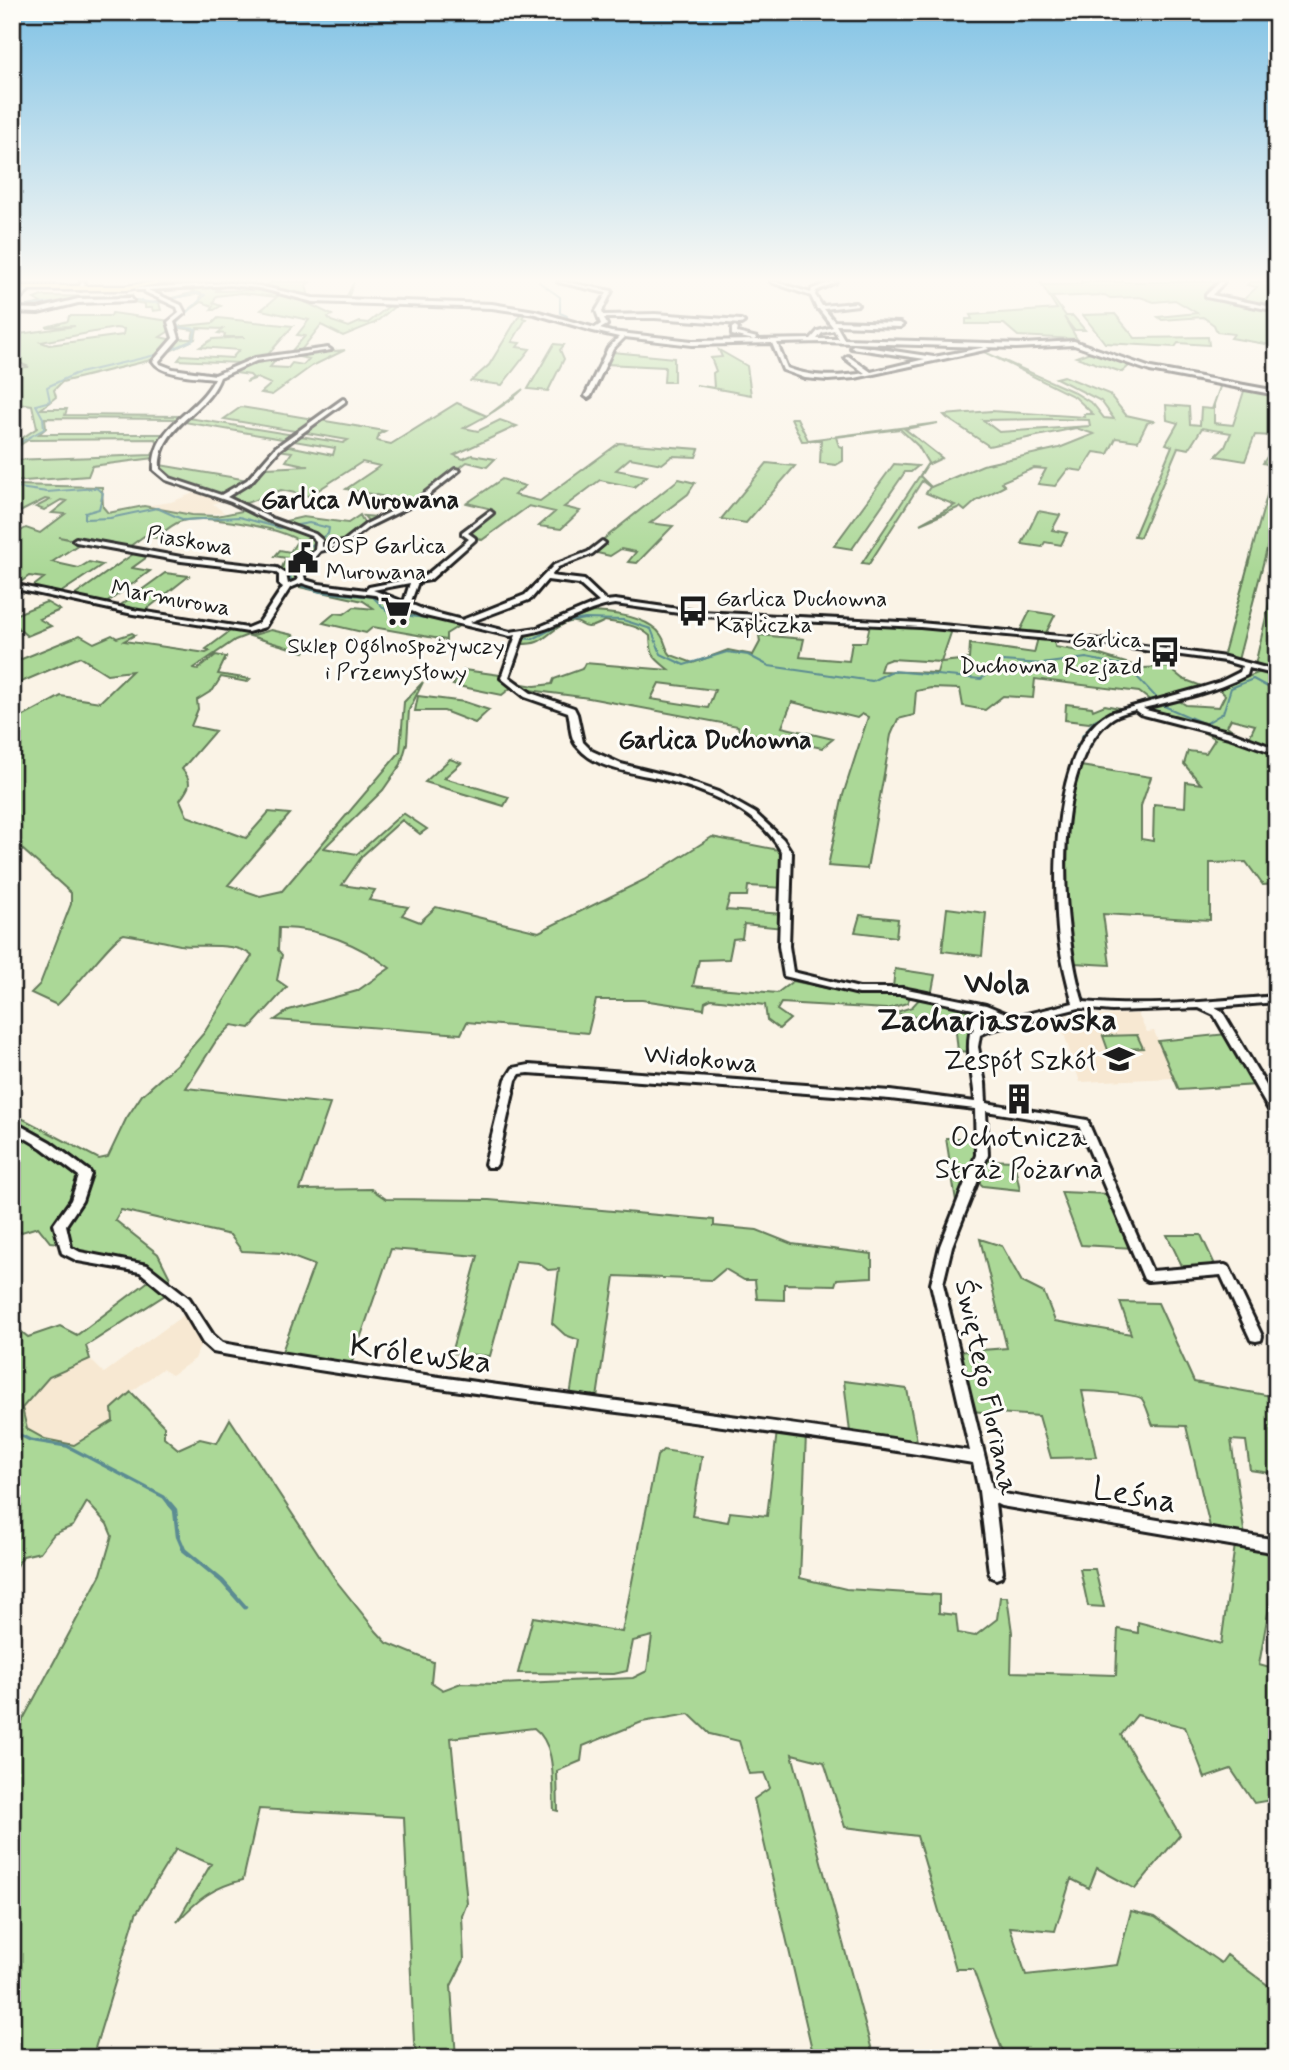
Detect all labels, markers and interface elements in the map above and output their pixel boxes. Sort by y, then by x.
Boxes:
district label: Garlica Murowana [261,484,459,518]
street label: Piaskowa [144,520,235,564]
place label: OSP Garlica Murowana [326,532,446,588]
public building icon: OSP Garlica Murowana [286,541,320,575]
street label: Marmurowa [109,574,233,624]
place label: Garlica Duchowna Kapliczka [716,585,887,641]
supermarket icon: Sklep Ogólnospożywczy i Przemysłowy [379,594,413,628]
bus stop icon: Garlica Duchowna Kapliczka [676,594,710,628]
place label: Garlica Duchowna Rozjazd [960,626,1142,682]
place label: Sklep Ogólnospożywczy i Przemysłowy [287,632,505,688]
bus stop icon: Garlica Duchowna Rozjazd [1148,635,1182,669]
district label: Garlica Duchowna [618,724,812,758]
district label: Wola Zachariaszowska [877,963,1117,1042]
street label: Widokowa [642,1036,760,1083]
school or university icon: Zespół Szkół [1102,1042,1136,1076]
place label: Zespół Szkół [944,1043,1096,1080]
building icon: Ochotnicza Straż Pożarna [1002,1082,1036,1116]
place label: Ochotnicza Straż Pożarna [935,1120,1103,1189]
street label: Świętego Floriana [942,1276,1027,1499]
street label: Królewska [347,1324,494,1386]
street label: Leśna [1089,1467,1180,1525]

